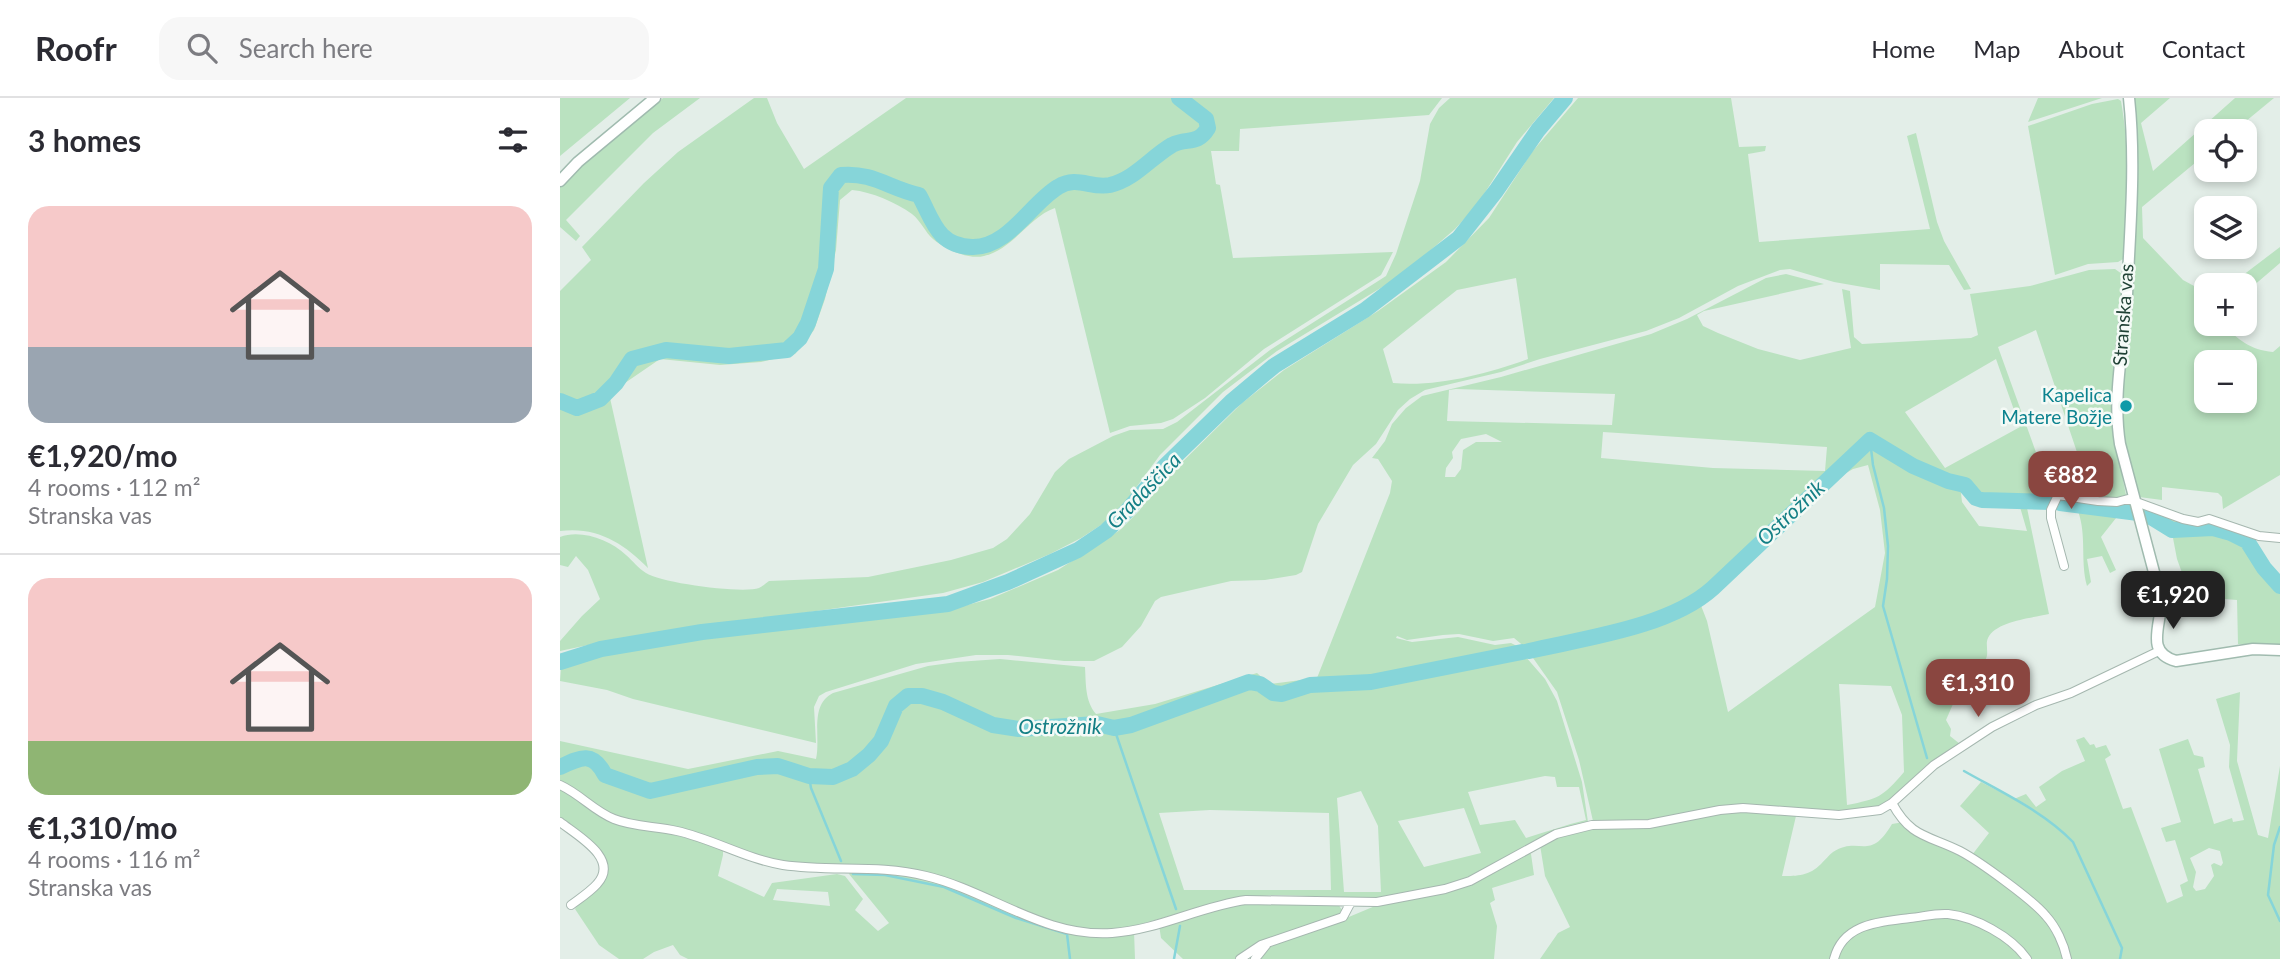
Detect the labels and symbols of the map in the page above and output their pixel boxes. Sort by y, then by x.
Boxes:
street label: Stranska vas [2107,263,2138,367]
place label: Kapelica Matere Božje [2001,383,2112,428]
marker: Kapelica Matere Božje [2118,398,2134,414]
water label: Gradaščica [1101,447,1185,533]
pin: €882 [2030,452,2112,511]
water label: Ostrožnik [1751,474,1830,550]
pin: €1,920 [2116,572,2230,631]
pin: €1,310 [1921,660,2035,719]
water label: Ostrožnik [1018,713,1103,738]

